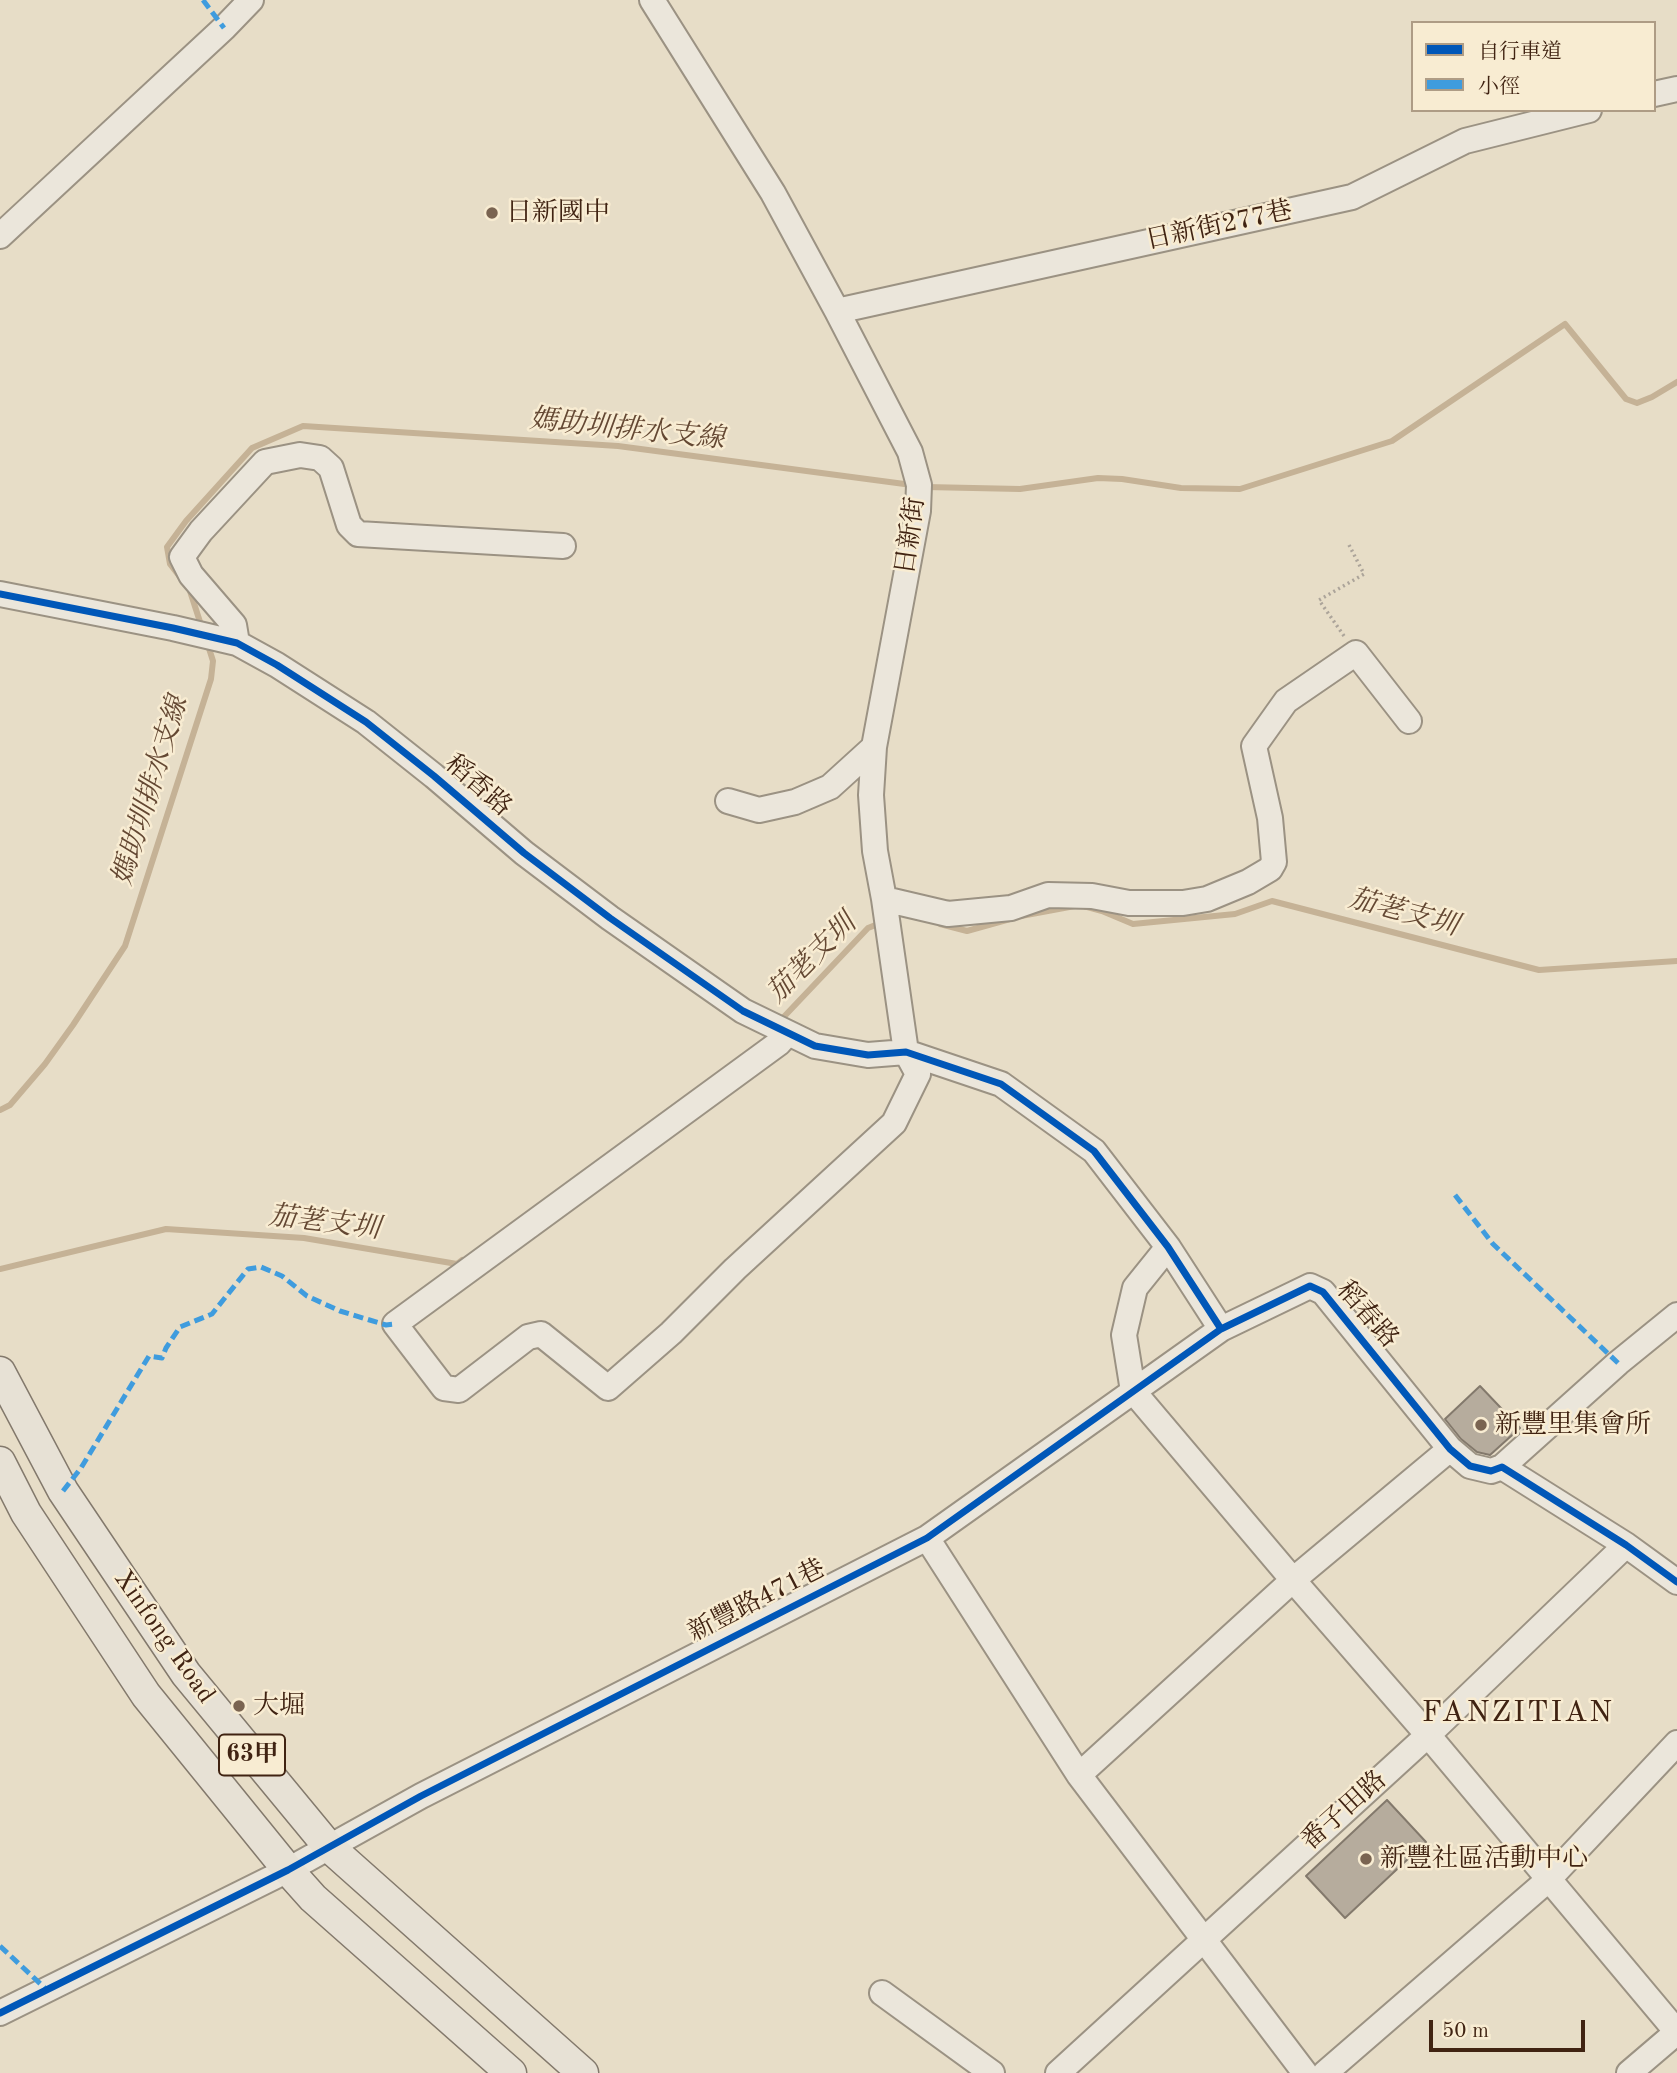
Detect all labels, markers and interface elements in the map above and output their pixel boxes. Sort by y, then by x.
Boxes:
legend [1411,21,1656,112]
text: 自行車道 [1478,42,1562,63]
text: 小徑 [1478,77,1520,98]
street label: 日新街277巷 [1143,195,1295,257]
place label: 日新國中 [506,197,610,229]
marker: 日新國中 [484,205,500,221]
water label: 媽助圳排水支線 [528,403,726,457]
street label: 日新街 [890,495,932,577]
water label: 媽助圳排水支線 [106,692,196,890]
street label: 稻香路 [438,749,518,823]
water label: 茄荖支圳 [1345,882,1461,944]
water label: 茄荖支圳 [761,908,863,1010]
water label: 茄荖支圳 [266,1200,382,1246]
street label: 稻春路 [1330,1275,1404,1355]
place label: 新豐里集會所 [1495,1409,1651,1441]
marker: 新豐里集會所 [1473,1417,1489,1433]
street label: 新豐路471巷 [683,1553,831,1649]
street label: Xinfong Road [107,1564,221,1710]
place label: 大堀 [253,1690,305,1722]
district label: FANZITIAN [1423,1695,1613,1731]
marker: 大堀 [231,1698,247,1714]
road number: 63甲 [219,1735,285,1776]
street label: 番子田路 [1295,1765,1393,1857]
place label: 新豐社區活動中心 [1380,1843,1588,1875]
marker: 新豐社區活動中心 [1358,1851,1374,1867]
scale bar [1432,2007,1588,2050]
text: 50 m [1442,2021,1489,2042]

